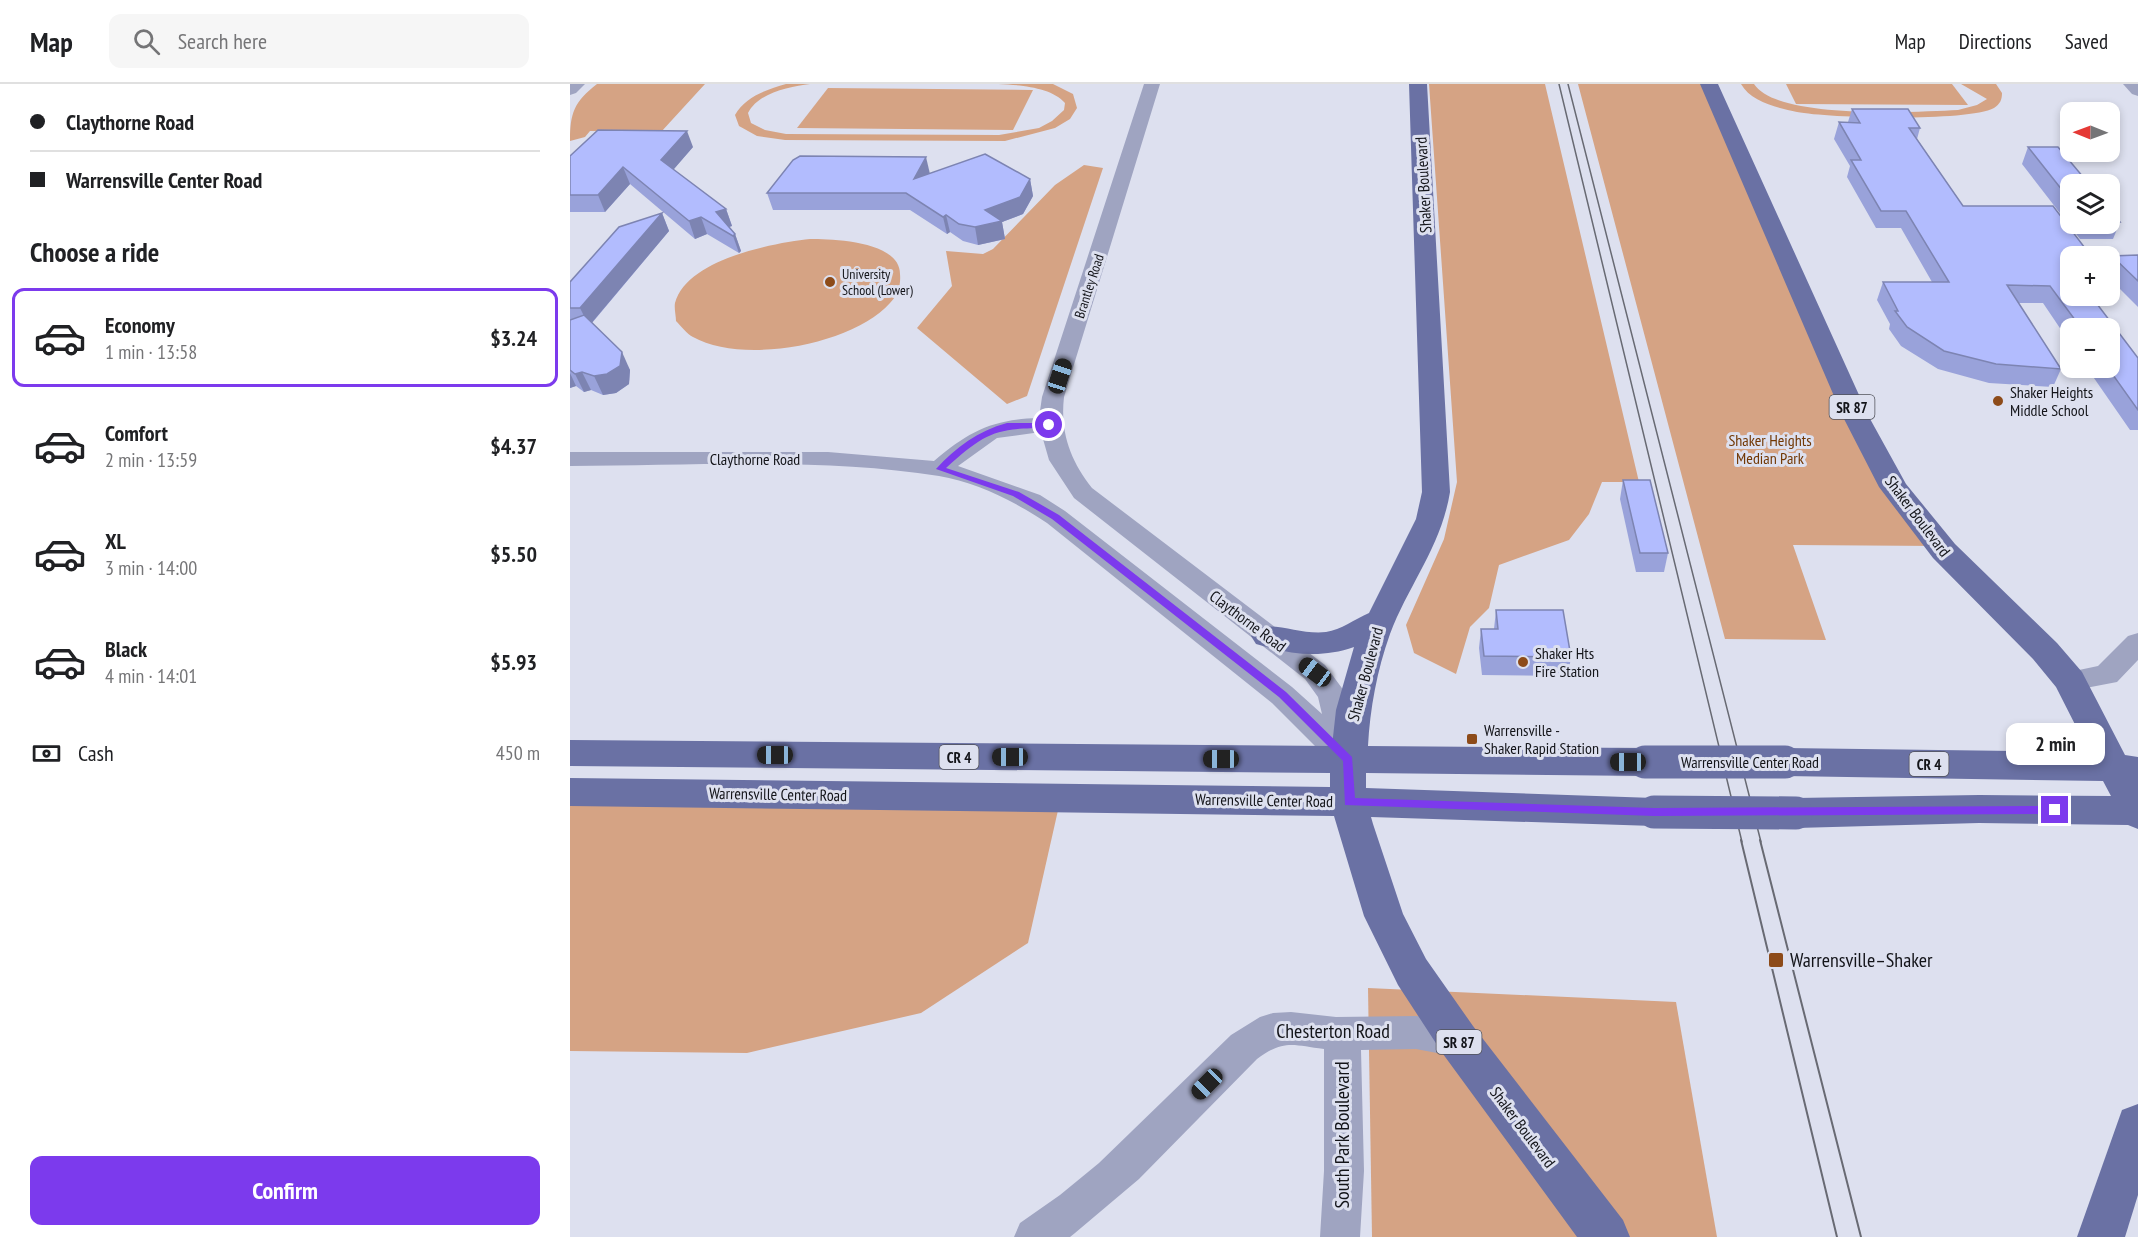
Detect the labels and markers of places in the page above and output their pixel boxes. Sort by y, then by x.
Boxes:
place label: University School (Lower) [842,265,914,299]
marker: University School (Lower) [823,275,837,289]
place label: Shaker Heights Middle School [2010,382,2093,420]
marker: Shaker Heights Middle School [1991,394,2005,408]
place label: Shaker Hts Fire Station [1535,643,1599,681]
marker: Shaker Hts Fire Station [1516,655,1530,669]
place label: Warrensville - Shaker Rapid Station [1484,720,1599,758]
marker: Warrensville - Shaker Rapid Station [1465,732,1479,746]
place label: Warrensville–Shaker [1790,947,1933,973]
marker: Warrensville–Shaker [1767,951,1785,969]

